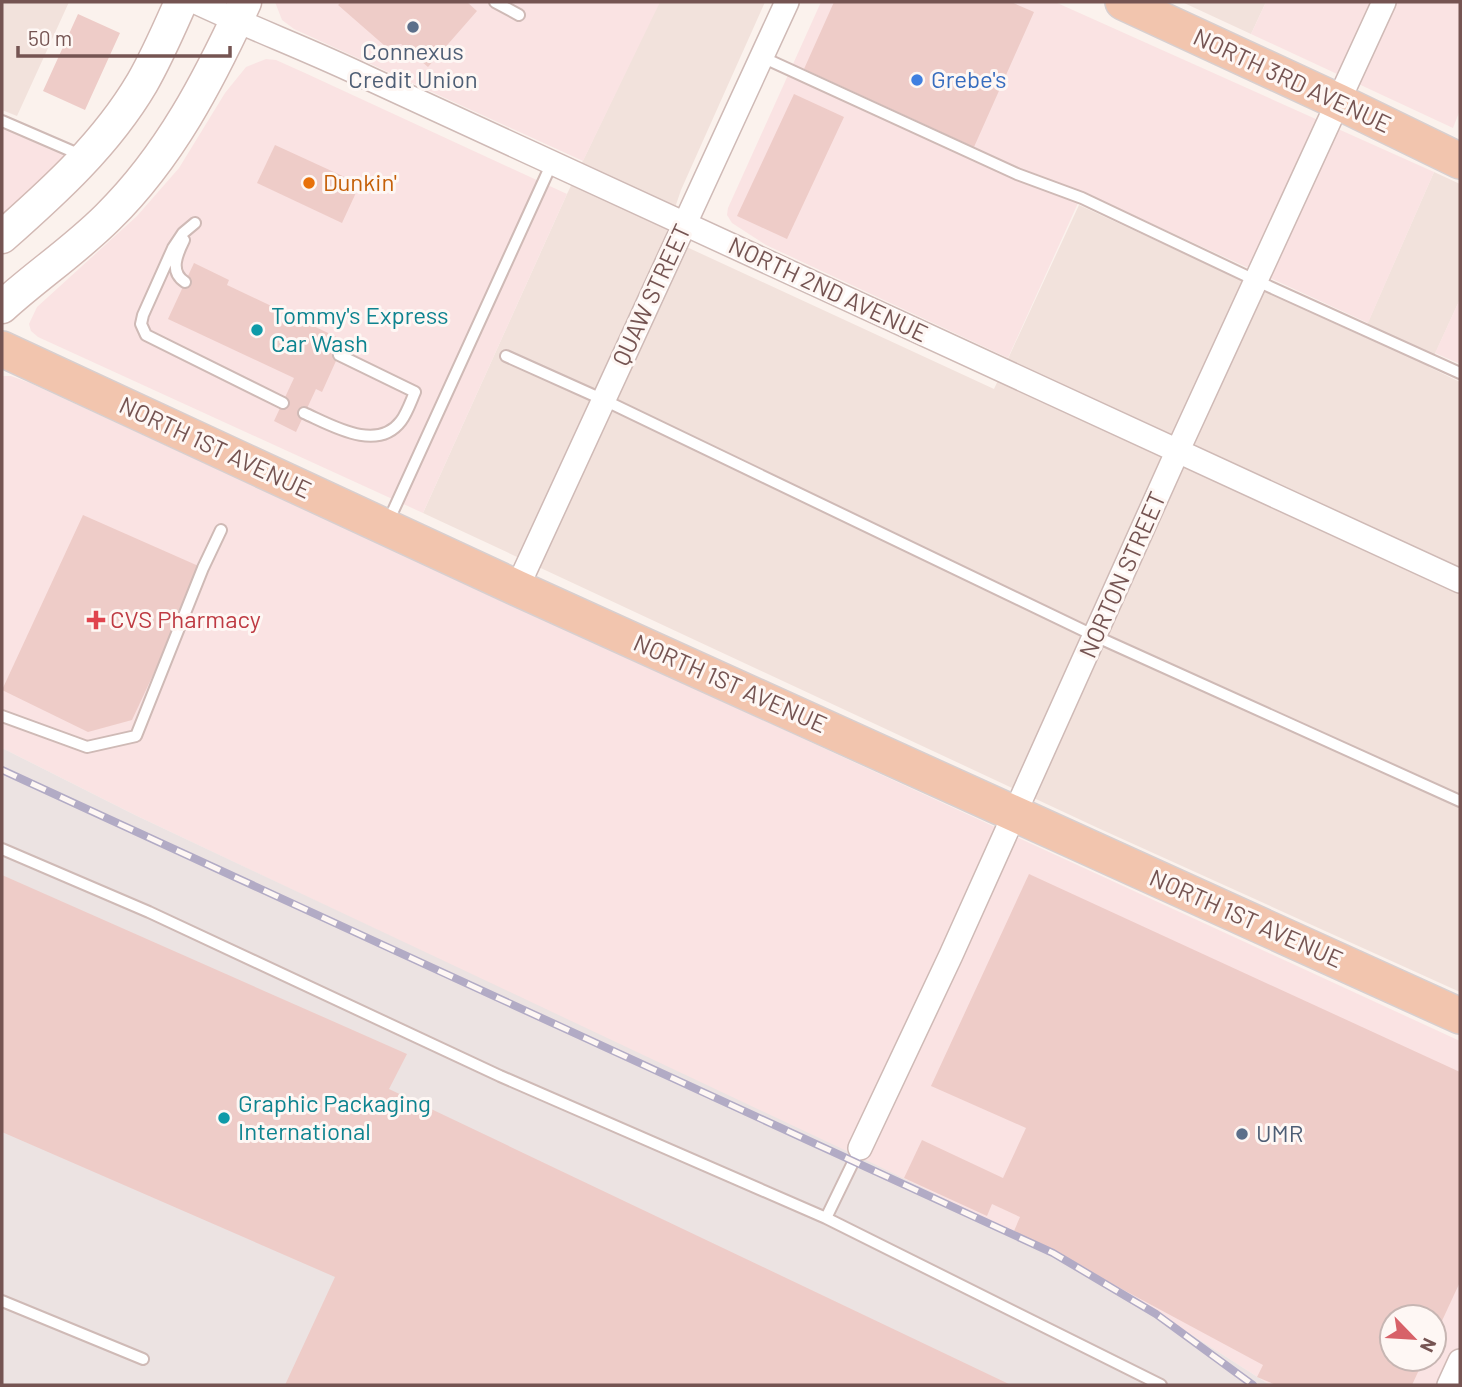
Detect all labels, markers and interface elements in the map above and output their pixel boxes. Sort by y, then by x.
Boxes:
scale bar [18,14,229,58]
marker: Connexus Credit Union [405,19,421,35]
street label: NORTH 3RD AVENUE [1189,21,1396,138]
text: 50 m [28,25,72,50]
place label: Connexus Credit Union [348,36,478,93]
place label: Grebe's [931,64,1006,93]
marker: Grebe's [909,72,925,88]
place label: Dunkin' [323,167,397,196]
marker: Dunkin' [301,175,317,191]
street label: QUAW STREET [605,219,696,370]
street label: NORTH 2ND AVENUE [724,230,933,348]
place label: Tommy's Express Car Wash [271,300,449,357]
marker: Tommy's Express Car Wash [249,322,265,338]
street label: NORTH 1ST AVENUE [115,389,316,504]
street label: NORTON STREET [1072,487,1171,662]
place label: CVS Pharmacy [110,604,261,633]
marker: CVS Pharmacy [88,612,104,628]
street label: NORTH 1ST AVENUE [630,627,832,738]
street label: NORTH 1ST AVENUE [1146,862,1348,973]
place label: Graphic Packaging International [238,1088,431,1145]
marker: Graphic Packaging International [216,1110,232,1126]
place label: UMR [1256,1118,1303,1147]
marker: UMR [1234,1126,1250,1142]
north arrow [1378,1303,1448,1373]
text: N [1416,1335,1442,1356]

